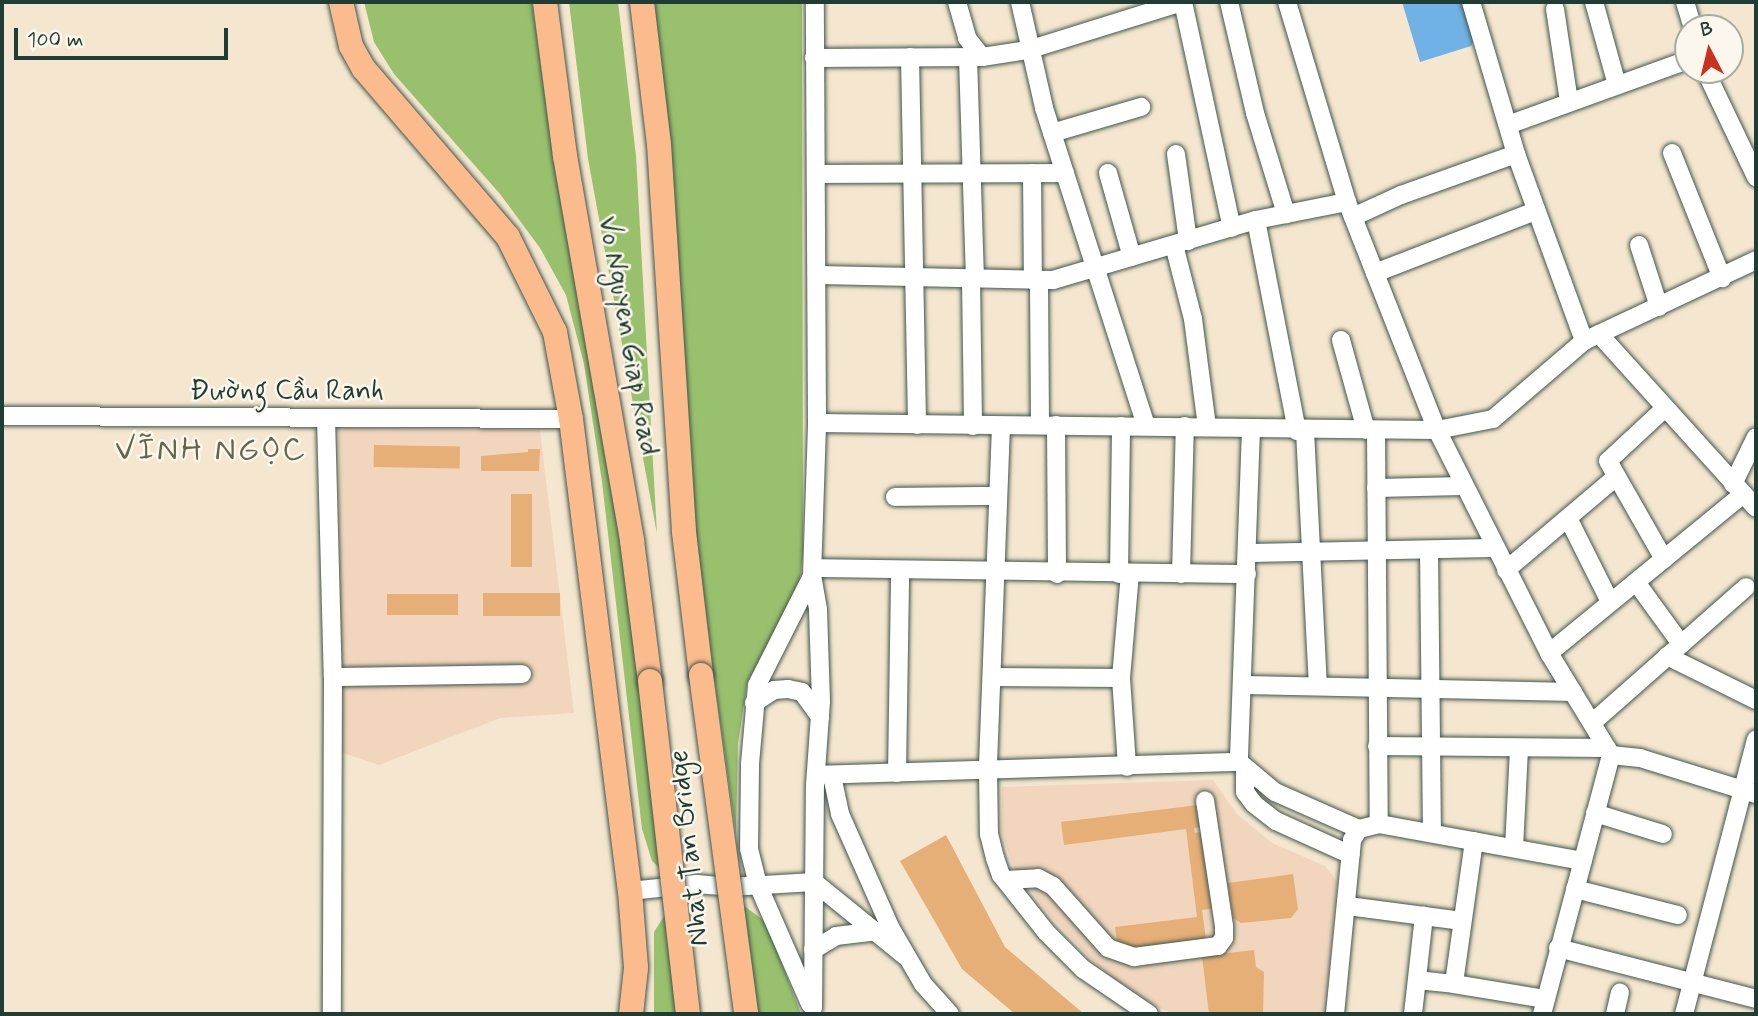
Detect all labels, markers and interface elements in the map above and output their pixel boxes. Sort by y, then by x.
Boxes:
scale bar [18,14,231,58]
north arrow [1674,14,1744,84]
text: B [1699,17,1714,43]
text: 100 m [27,26,83,54]
street label: Vo Nguyen Giap Road [589,214,665,458]
street label: Đường Cầu Ranh [189,375,385,409]
district label: VĨNH NGỌC [118,431,304,469]
street label: Nhat Tan Bridge [663,751,717,945]

